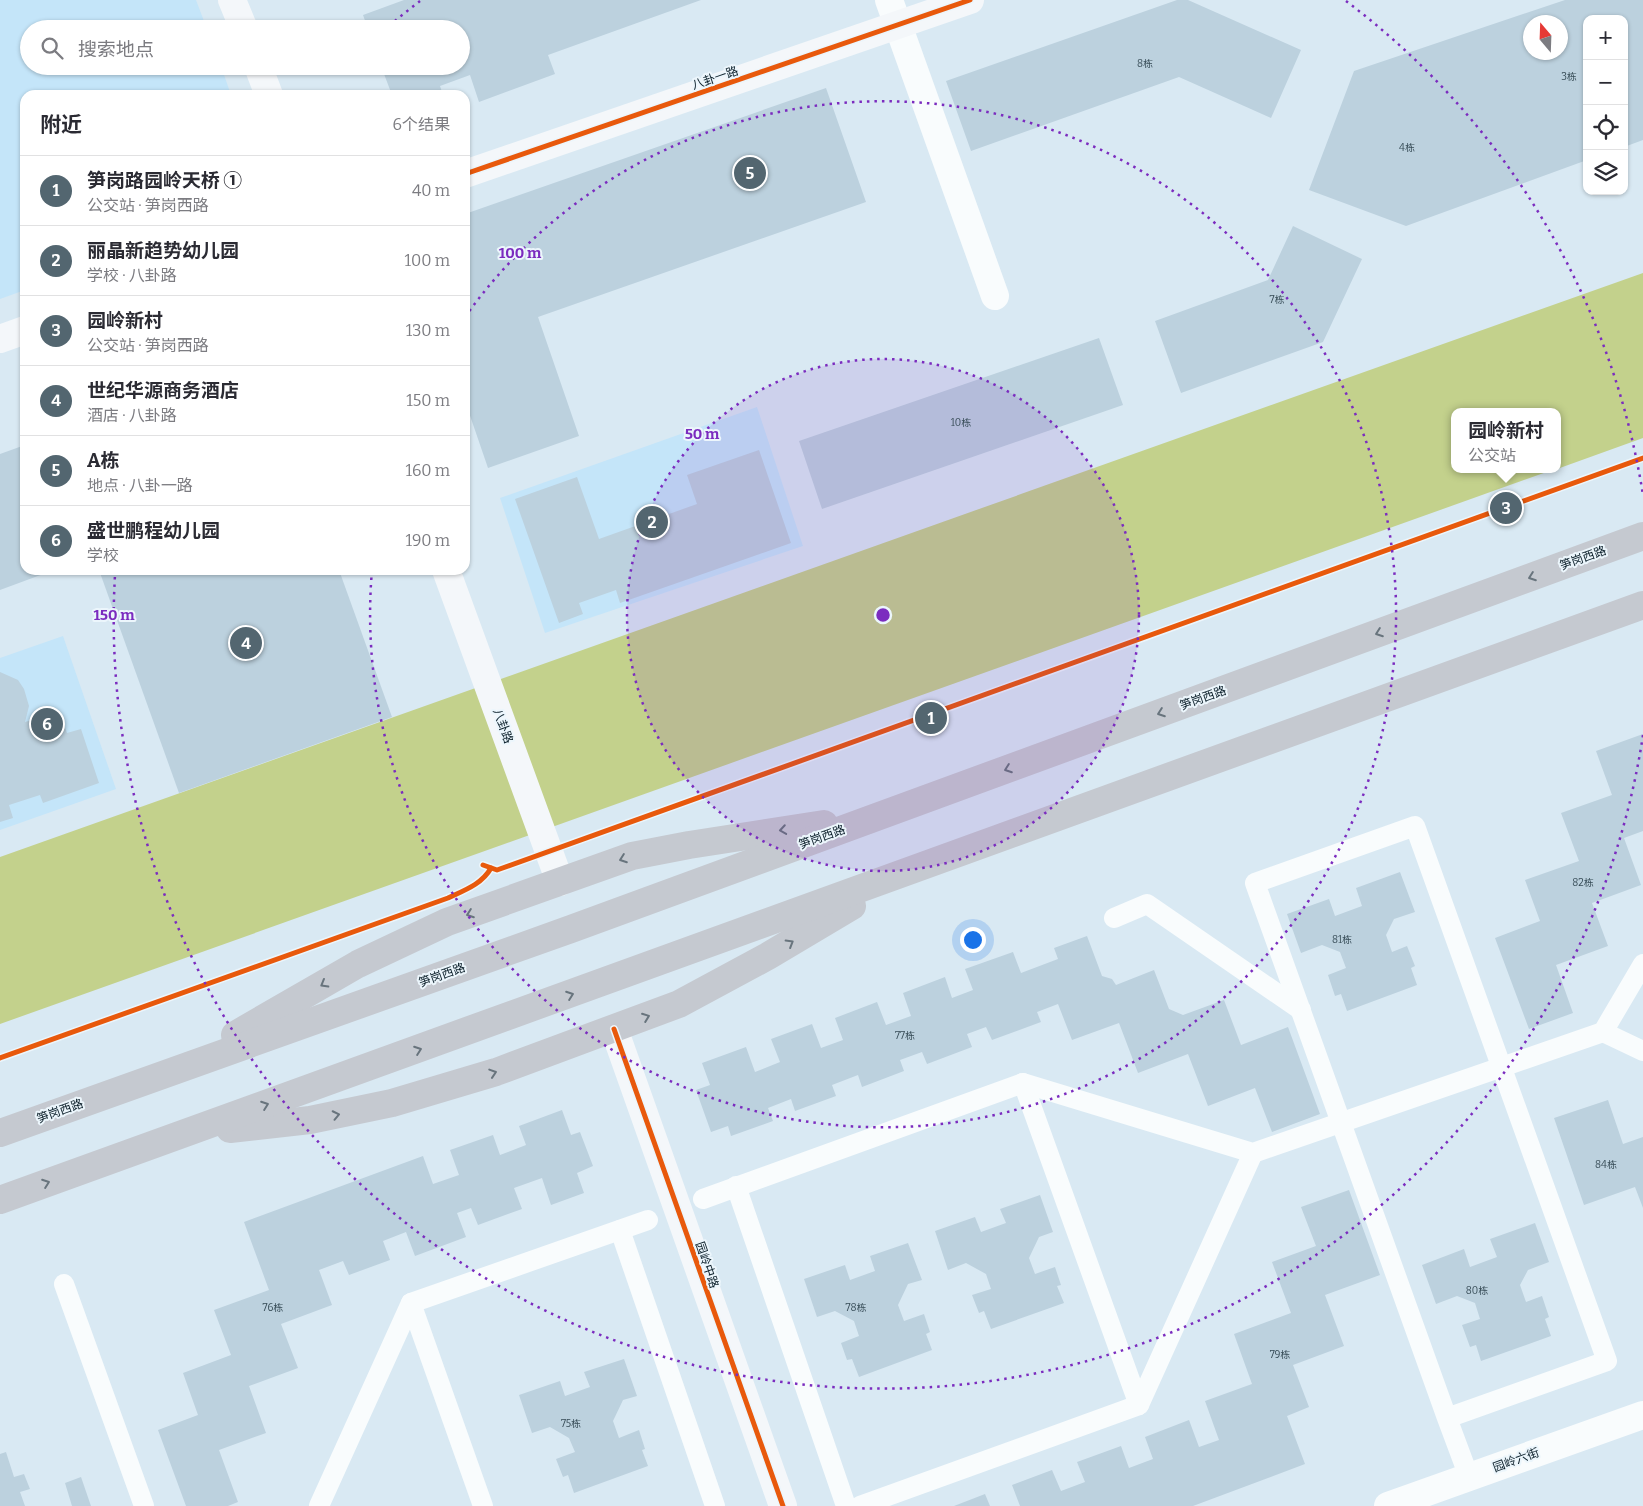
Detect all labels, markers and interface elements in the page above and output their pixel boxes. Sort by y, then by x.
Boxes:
north arrow [1523,15,1568,60]
map controls [1583,15,1628,195]
button: + [1583,15,1628,60]
search box [20,20,470,75]
icon: search [38,34,66,62]
text: 搜索地点 [78,38,154,61]
house number: 8栋 [1137,58,1153,70]
button: − [1583,60,1628,105]
street label: 八卦一路 [690,64,740,92]
house number: 3栋 [1561,71,1577,83]
button: locate [1583,105,1628,150]
text: 附近 [40,112,82,138]
text: 6个结果 [393,115,450,134]
house number: 4栋 [1399,142,1415,154]
button: layers [1583,150,1628,195]
pin: 5 [734,154,766,192]
text: 笋岗路园岭天桥 ① [87,169,242,192]
text: 1 [53,181,59,200]
text: 40 m [412,181,450,200]
text: 公交站 · 笋岗西路 [87,196,209,215]
text: 丽晶新趋势幼儿园 [87,239,239,262]
text: 100 m [499,244,542,262]
text: 2 [51,251,61,270]
text: 100 m [405,251,450,270]
text: 学校 · 八卦路 [87,266,177,285]
house number: 7栋 [1269,294,1285,306]
text: 园岭新村 [87,309,163,332]
text: 3 [51,321,61,340]
text: 130 m [406,321,450,340]
text: 公交站 · 笋岗西路 [87,336,209,355]
text: 世纪华源商务酒店 [87,379,239,402]
text: 4 [51,391,61,410]
text: 150 m [406,391,450,410]
text: 酒店 · 八卦路 [87,406,177,425]
popup [1451,408,1561,473]
house number: 10栋 [951,417,971,429]
text: 园岭新村 [1468,419,1544,442]
text: 50 m [685,425,720,443]
text: 公交站 [1468,446,1516,465]
text: A栋 [87,449,120,472]
text: 5 [52,461,60,480]
text: 160 m [405,461,450,480]
text: 地点 · 八卦一路 [87,476,193,495]
pin: 3 [1490,489,1522,527]
pin: 2 [636,503,668,541]
text: 盛世鹏程幼儿园 [87,519,220,542]
text: 6 [51,531,61,550]
text: 190 m [405,531,450,550]
street label: 笋岗西路 [1558,543,1608,573]
text: 学校 [87,546,119,565]
one-way arrow [1528,571,1536,581]
text: 150 m [93,606,135,624]
centre of rings [874,606,892,624]
pin: 4 [230,624,262,662]
one-way arrow [1375,627,1384,637]
street label: 笋岗西路 [1178,683,1228,713]
pin: 1 [915,699,947,737]
pin: 6 [31,705,63,743]
street label: 八卦路 [490,707,516,745]
one-way arrow [1157,707,1165,717]
one-way arrow [1004,763,1013,773]
street label: 笋岗西路 [797,822,847,852]
one-way arrow [778,825,787,835]
one-way arrow [619,853,628,863]
house number: 82栋 [1572,877,1594,889]
one-way arrow [466,908,475,918]
your location [960,927,986,953]
house number: 81栋 [1332,934,1352,946]
one-way arrow [784,939,793,949]
street label: 笋岗西路 [417,960,467,990]
one-way arrow [320,978,329,988]
one-way arrow [566,991,574,1001]
one-way arrow [641,1013,649,1023]
house number: 77栋 [895,1030,915,1042]
one-way arrow [413,1046,421,1056]
one-way arrow [488,1068,496,1078]
street label: 笋岗西路 [35,1096,85,1126]
one-way arrow [260,1101,269,1111]
one-way arrow [332,1110,340,1121]
house number: 84栋 [1595,1159,1617,1171]
one-way arrow [41,1179,50,1189]
street label: 园岭中路 [693,1240,721,1290]
house number: 80栋 [1466,1285,1488,1297]
house number: 76栋 [263,1302,283,1314]
house number: 78栋 [846,1302,866,1314]
house number: 79栋 [1270,1349,1290,1361]
house number: 75栋 [561,1418,581,1430]
street label: 园岭六街 [1491,1445,1541,1475]

